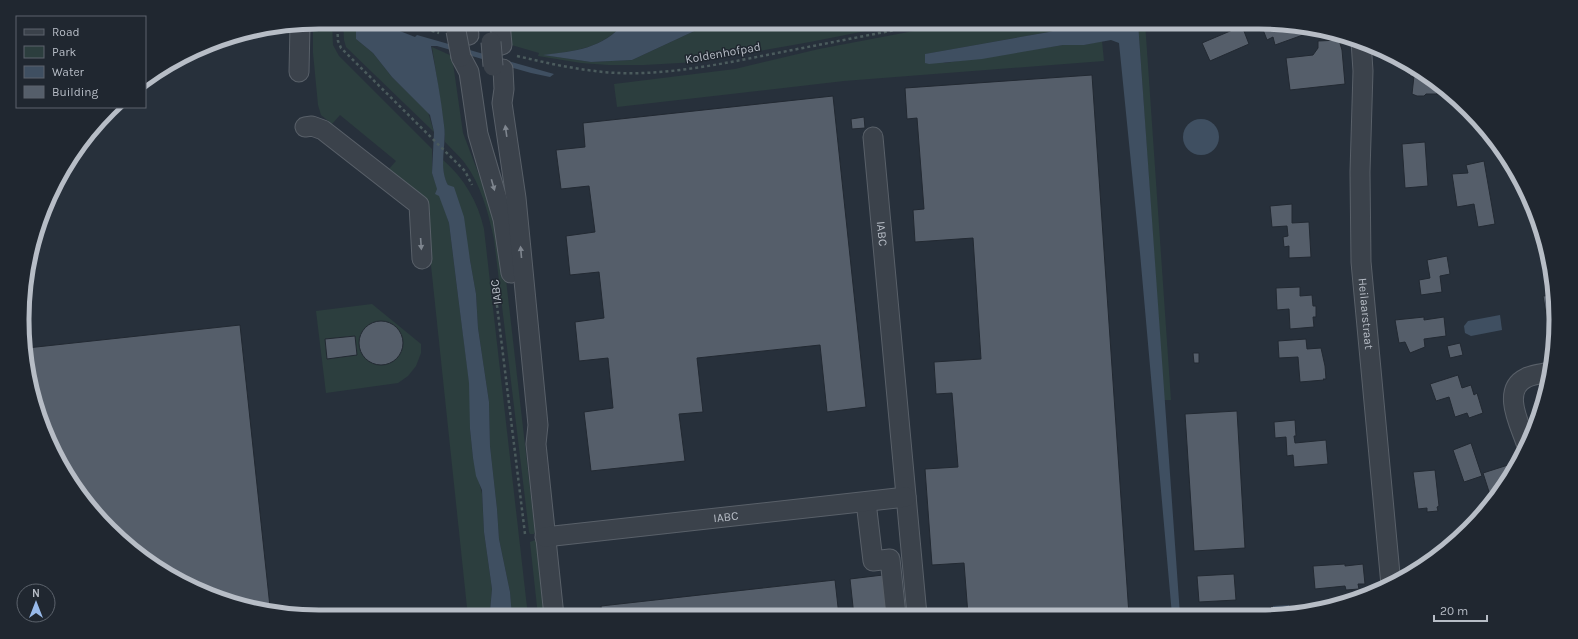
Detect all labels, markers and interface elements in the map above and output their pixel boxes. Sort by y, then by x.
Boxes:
legend [16,16,146,108]
text: Road [52,25,80,39]
street label: Koldenhofpad [684,39,762,67]
text: Park [52,45,77,59]
text: Water [52,65,85,79]
text: Building [52,85,99,99]
one-way arrow [503,125,509,137]
one-way arrow [490,179,496,191]
street label: IABC [874,220,890,247]
one-way arrow [418,238,424,251]
one-way arrow [518,246,524,258]
street label: Heilaarstraat [1356,277,1376,350]
street label: IABC [488,279,504,305]
street label: IABC [713,509,739,525]
north arrow [16,583,56,623]
text: N [32,587,40,600]
scale bar [1434,597,1487,623]
text: 20 m [1440,604,1468,618]

